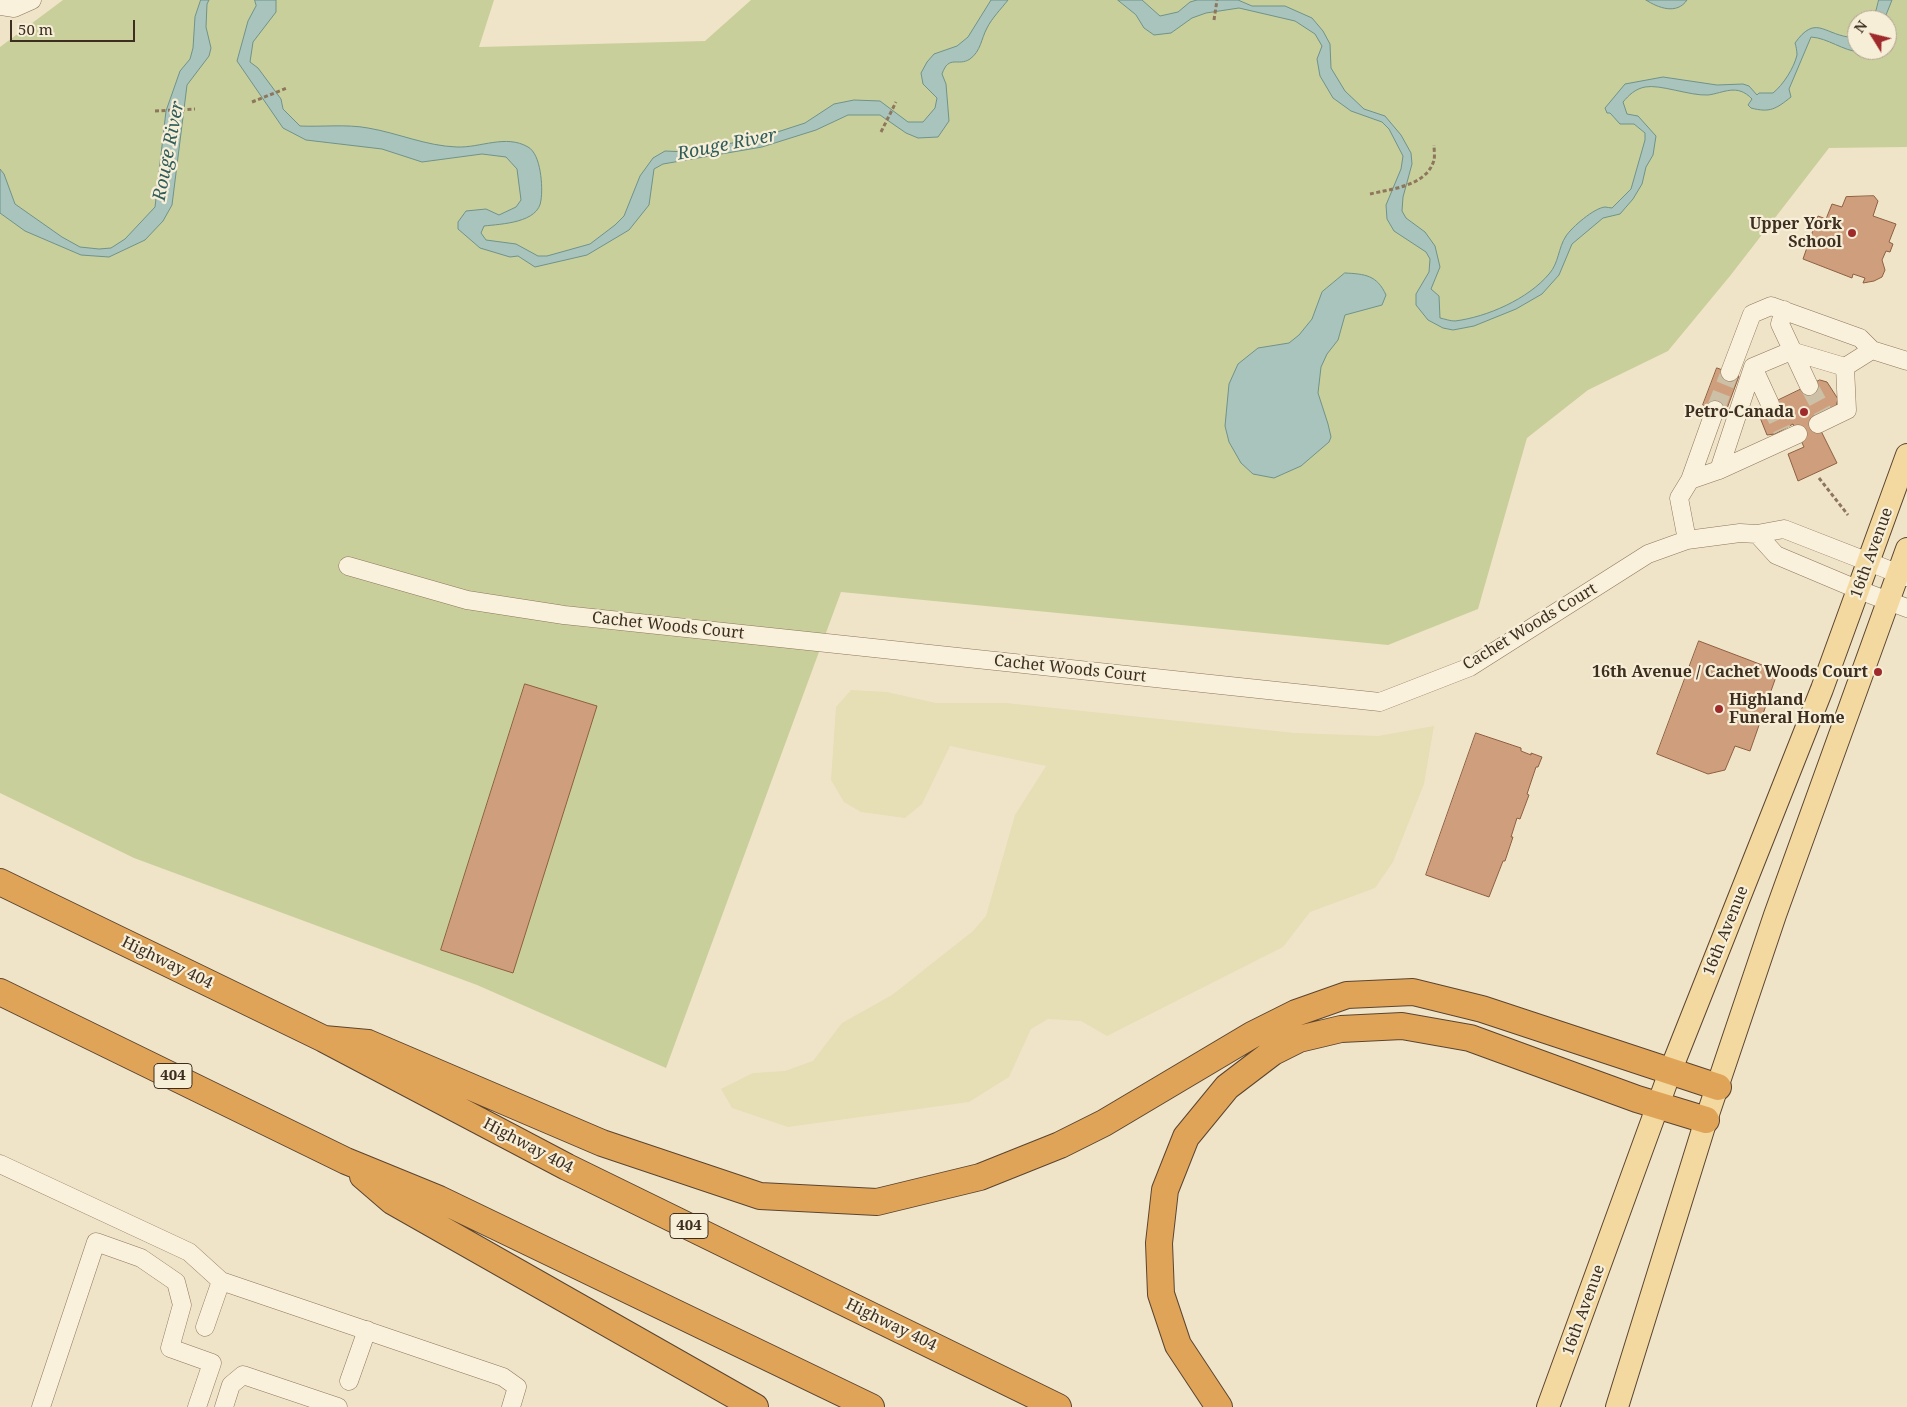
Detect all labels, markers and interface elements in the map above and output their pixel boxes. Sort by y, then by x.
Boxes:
scale bar [12,10,138,42]
north arrow [1847,10,1897,60]
text: N [1849,16,1871,37]
text: 50 m [18,19,53,39]
water label: Rouge River [149,99,189,203]
water label: Rouge River [675,125,779,165]
place label: Upper York School [1749,214,1842,252]
marker: Upper York School [1846,227,1858,239]
place label: Petro-Canada [1684,402,1794,422]
marker: Petro-Canada [1798,406,1810,418]
street label: 16th Avenue [1847,505,1897,601]
street label: Cachet Woods Court [1459,579,1601,675]
street label: Cachet Woods Court [591,608,745,644]
street label: Cachet Woods Court [993,651,1147,687]
place label: 16th Avenue / Cachet Woods Court [1592,662,1868,682]
marker: 16th Avenue / Cachet Woods Court [1872,666,1884,678]
place label: Highland Funeral Home [1729,690,1845,728]
marker: Highland Funeral Home [1713,703,1725,715]
street label: 16th Avenue [1699,883,1753,979]
street label: Highway 404 [118,933,216,993]
road number: 404 [154,1064,192,1088]
street label: Highway 404 [480,1114,576,1178]
road number: 404 [670,1214,708,1238]
street label: 16th Avenue [1559,1262,1609,1358]
street label: Highway 404 [842,1295,940,1355]

